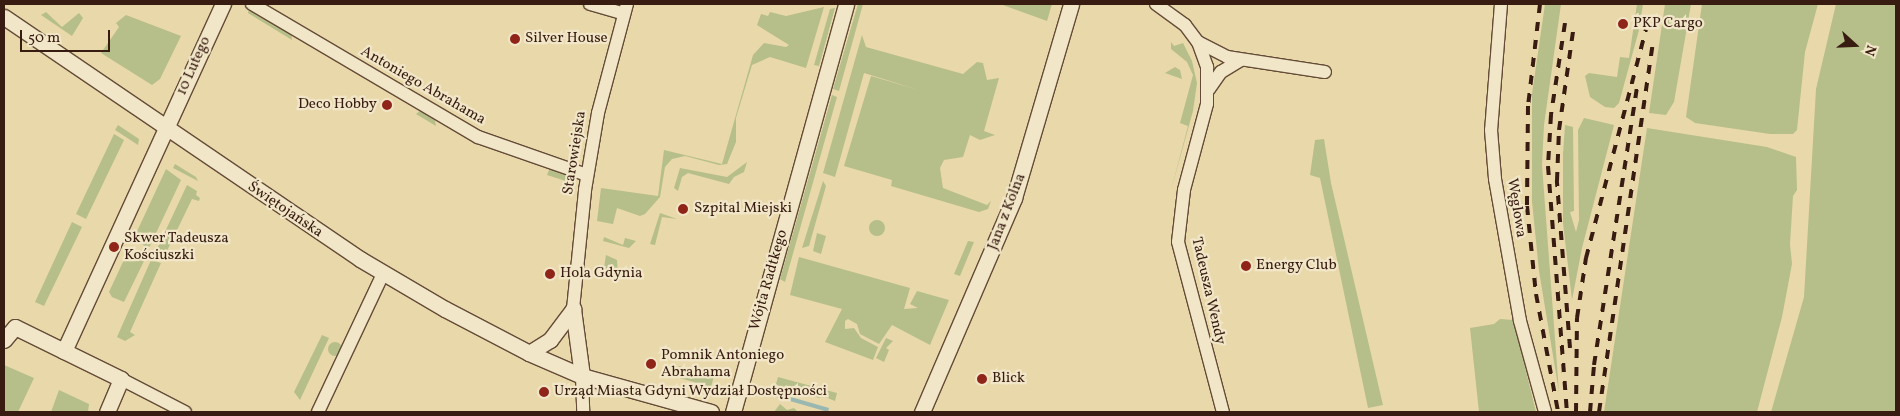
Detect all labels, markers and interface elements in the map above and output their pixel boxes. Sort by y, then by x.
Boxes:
place label: PKP Cargo [1633,15,1703,33]
marker: PKP Cargo [1617,18,1629,30]
scale bar [22,20,112,52]
north arrow [1830,20,1880,70]
text: 50 m [28,28,60,49]
place label: Silver House [525,30,608,48]
marker: Silver House [509,33,521,45]
street label: 10 Lutego [173,34,215,98]
text: N [1859,42,1880,58]
street label: Antoniego Abrahama [357,43,489,129]
place label: Deco Hobby [298,96,377,114]
marker: Deco Hobby [381,99,393,111]
street label: Starowiejska [559,110,591,196]
street label: Jana z Kolna [984,171,1030,253]
street label: Węglowa [1502,177,1530,239]
street label: Świętojańska [244,178,326,242]
place label: Szpital Miejski [694,200,792,218]
marker: Szpital Miejski [676,202,690,216]
street label: Wójta Radtkego [746,228,792,332]
place label: Skwer Tadeusza Kościuszki [124,229,229,264]
street label: Tadeusza Wendy [1187,235,1229,347]
marker: Skwer Tadeusza Kościuszki [108,241,120,253]
place label: Energy Club [1256,257,1337,275]
marker: Energy Club [1240,260,1252,272]
place label: Hola Gdynia [560,265,643,283]
marker: Hola Gdynia [544,268,556,280]
place label: Pomnik Antoniego Abrahama [661,346,784,381]
marker: Pomnik Antoniego Abrahama [645,358,657,370]
place label: Blick [992,370,1025,388]
marker: Blick [976,373,988,385]
place label: Urząd Miasta Gdyni Wydział Dostępności [554,383,828,401]
marker: Urząd Miasta Gdyni Wydział Dostępności [538,386,550,398]

